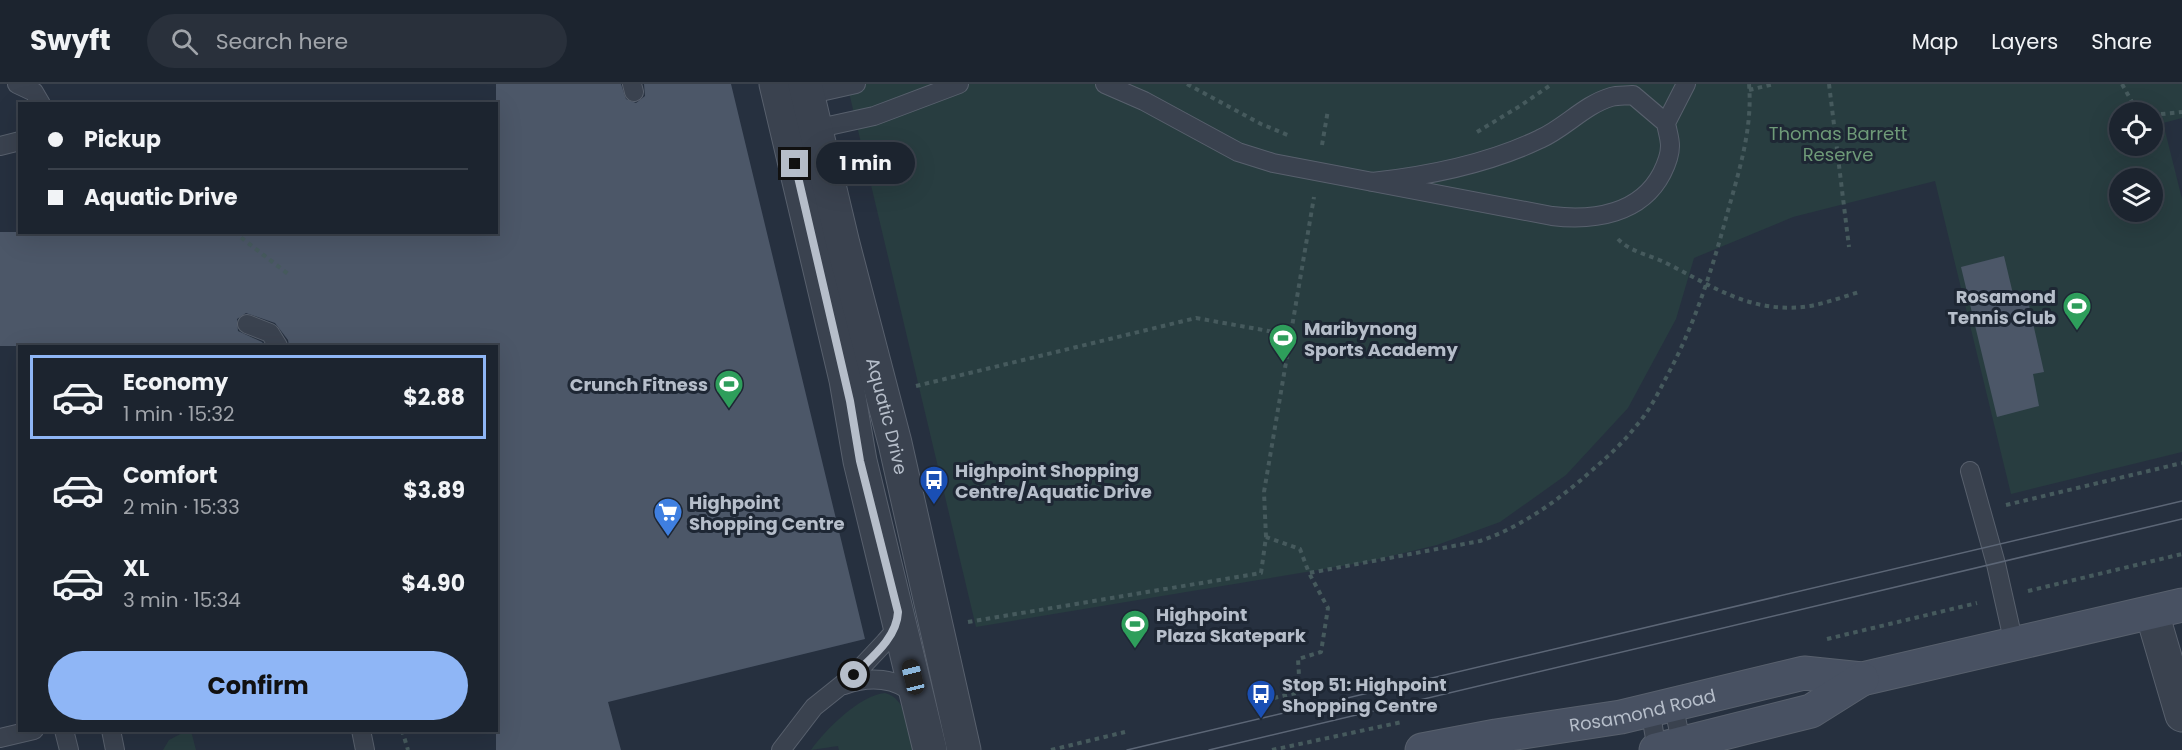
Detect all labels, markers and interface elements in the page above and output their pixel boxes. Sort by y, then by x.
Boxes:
search box [147,14,567,68]
text: Swyft [30,21,111,60]
icon: search [168,25,201,58]
text: Search here [216,26,348,57]
text: Map [1912,27,1958,56]
text: Layers [1991,27,2058,56]
text: Share [2091,27,2152,56]
map controls [2109,102,2163,222]
button: locate [2109,102,2163,156]
park label: Thomas Barrett Reserve [1769,121,1907,167]
text: Pickup [84,124,161,155]
callout: 1 min [816,143,915,185]
text: 1 min [839,149,892,177]
route end [781,150,808,177]
button: layers [2109,168,2163,222]
text: Aquatic Drive [84,182,238,213]
place label: Rosamond Tennis Club [1947,284,2056,330]
sports icon: Rosamond Tennis Club [2061,290,2093,332]
place label: Maribynong Sports Academy [1304,316,1458,362]
sports icon: Maribynong Sports Academy [1267,322,1299,364]
street label: Aquatic Drive [861,355,914,477]
text: Economy [123,367,228,398]
sports icon: Crunch Fitness [713,368,745,410]
icon: car [51,370,105,424]
place label: Crunch Fitness [570,372,708,397]
text: $2.88 [403,382,465,413]
text: 1 min · 15:32 [123,400,234,428]
place label: Highpoint Shopping Centre/Aquatic Drive [955,458,1152,504]
text: Comfort [123,460,217,491]
icon: car [51,463,105,517]
bus stop icon: Highpoint Shopping Centre/Aquatic Drive [918,464,950,506]
text: $3.89 [403,475,465,506]
place label: Highpoint Shopping Centre [689,490,845,536]
text: 2 min · 15:33 [123,493,240,521]
supermarket icon: Highpoint Shopping Centre [652,496,684,538]
text: XL [123,553,149,584]
icon: car [51,556,105,610]
text: $4.90 [402,568,465,599]
text: 3 min · 15:34 [123,586,241,614]
place label: Highpoint Plaza Skatepark [1156,602,1307,648]
sports icon: Highpoint Plaza Skatepark [1119,608,1151,650]
button: Confirm [48,651,468,720]
car [900,657,926,697]
route start [840,661,867,688]
place label: Stop 51: Highpoint Shopping Centre [1282,672,1447,718]
bus stop icon: Stop 51: Highpoint Shopping Centre [1245,678,1277,720]
street label: Rosamond Road [1567,682,1718,737]

